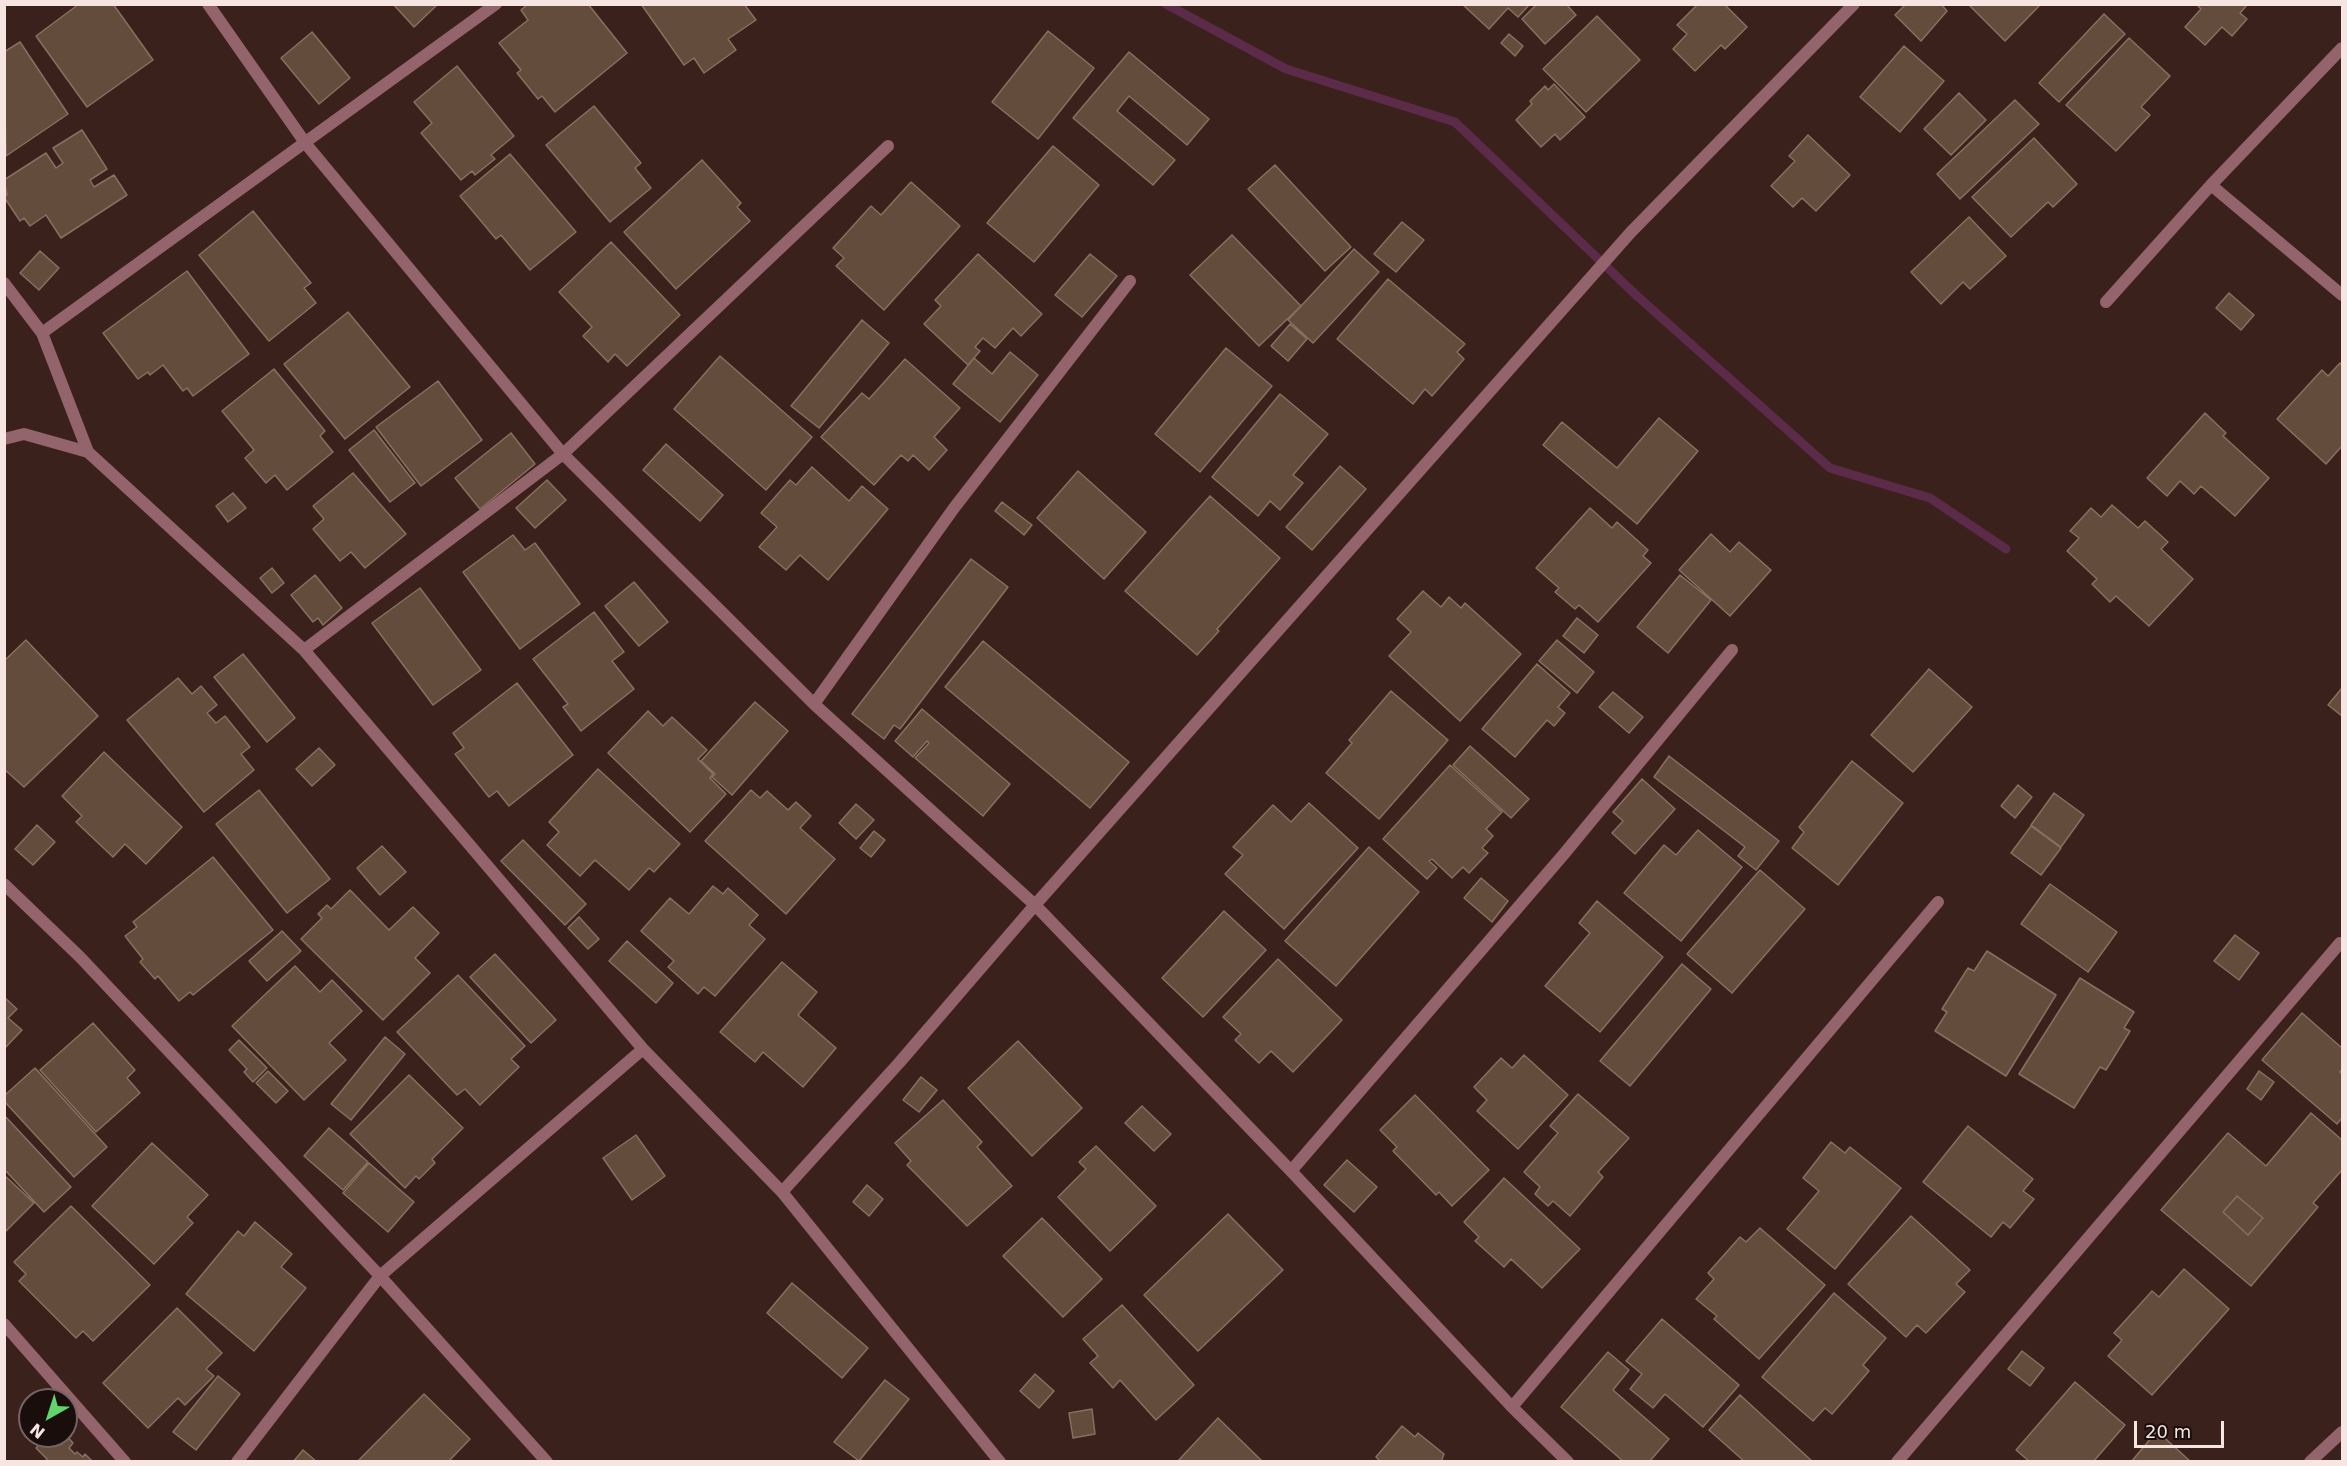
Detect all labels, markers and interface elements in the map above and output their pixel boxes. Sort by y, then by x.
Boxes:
north arrow [18,1388,78,1448]
scale bar [2137,1409,2227,1447]
text: N [26,1419,49,1442]
text: 20 m [2145,1421,2191,1442]

